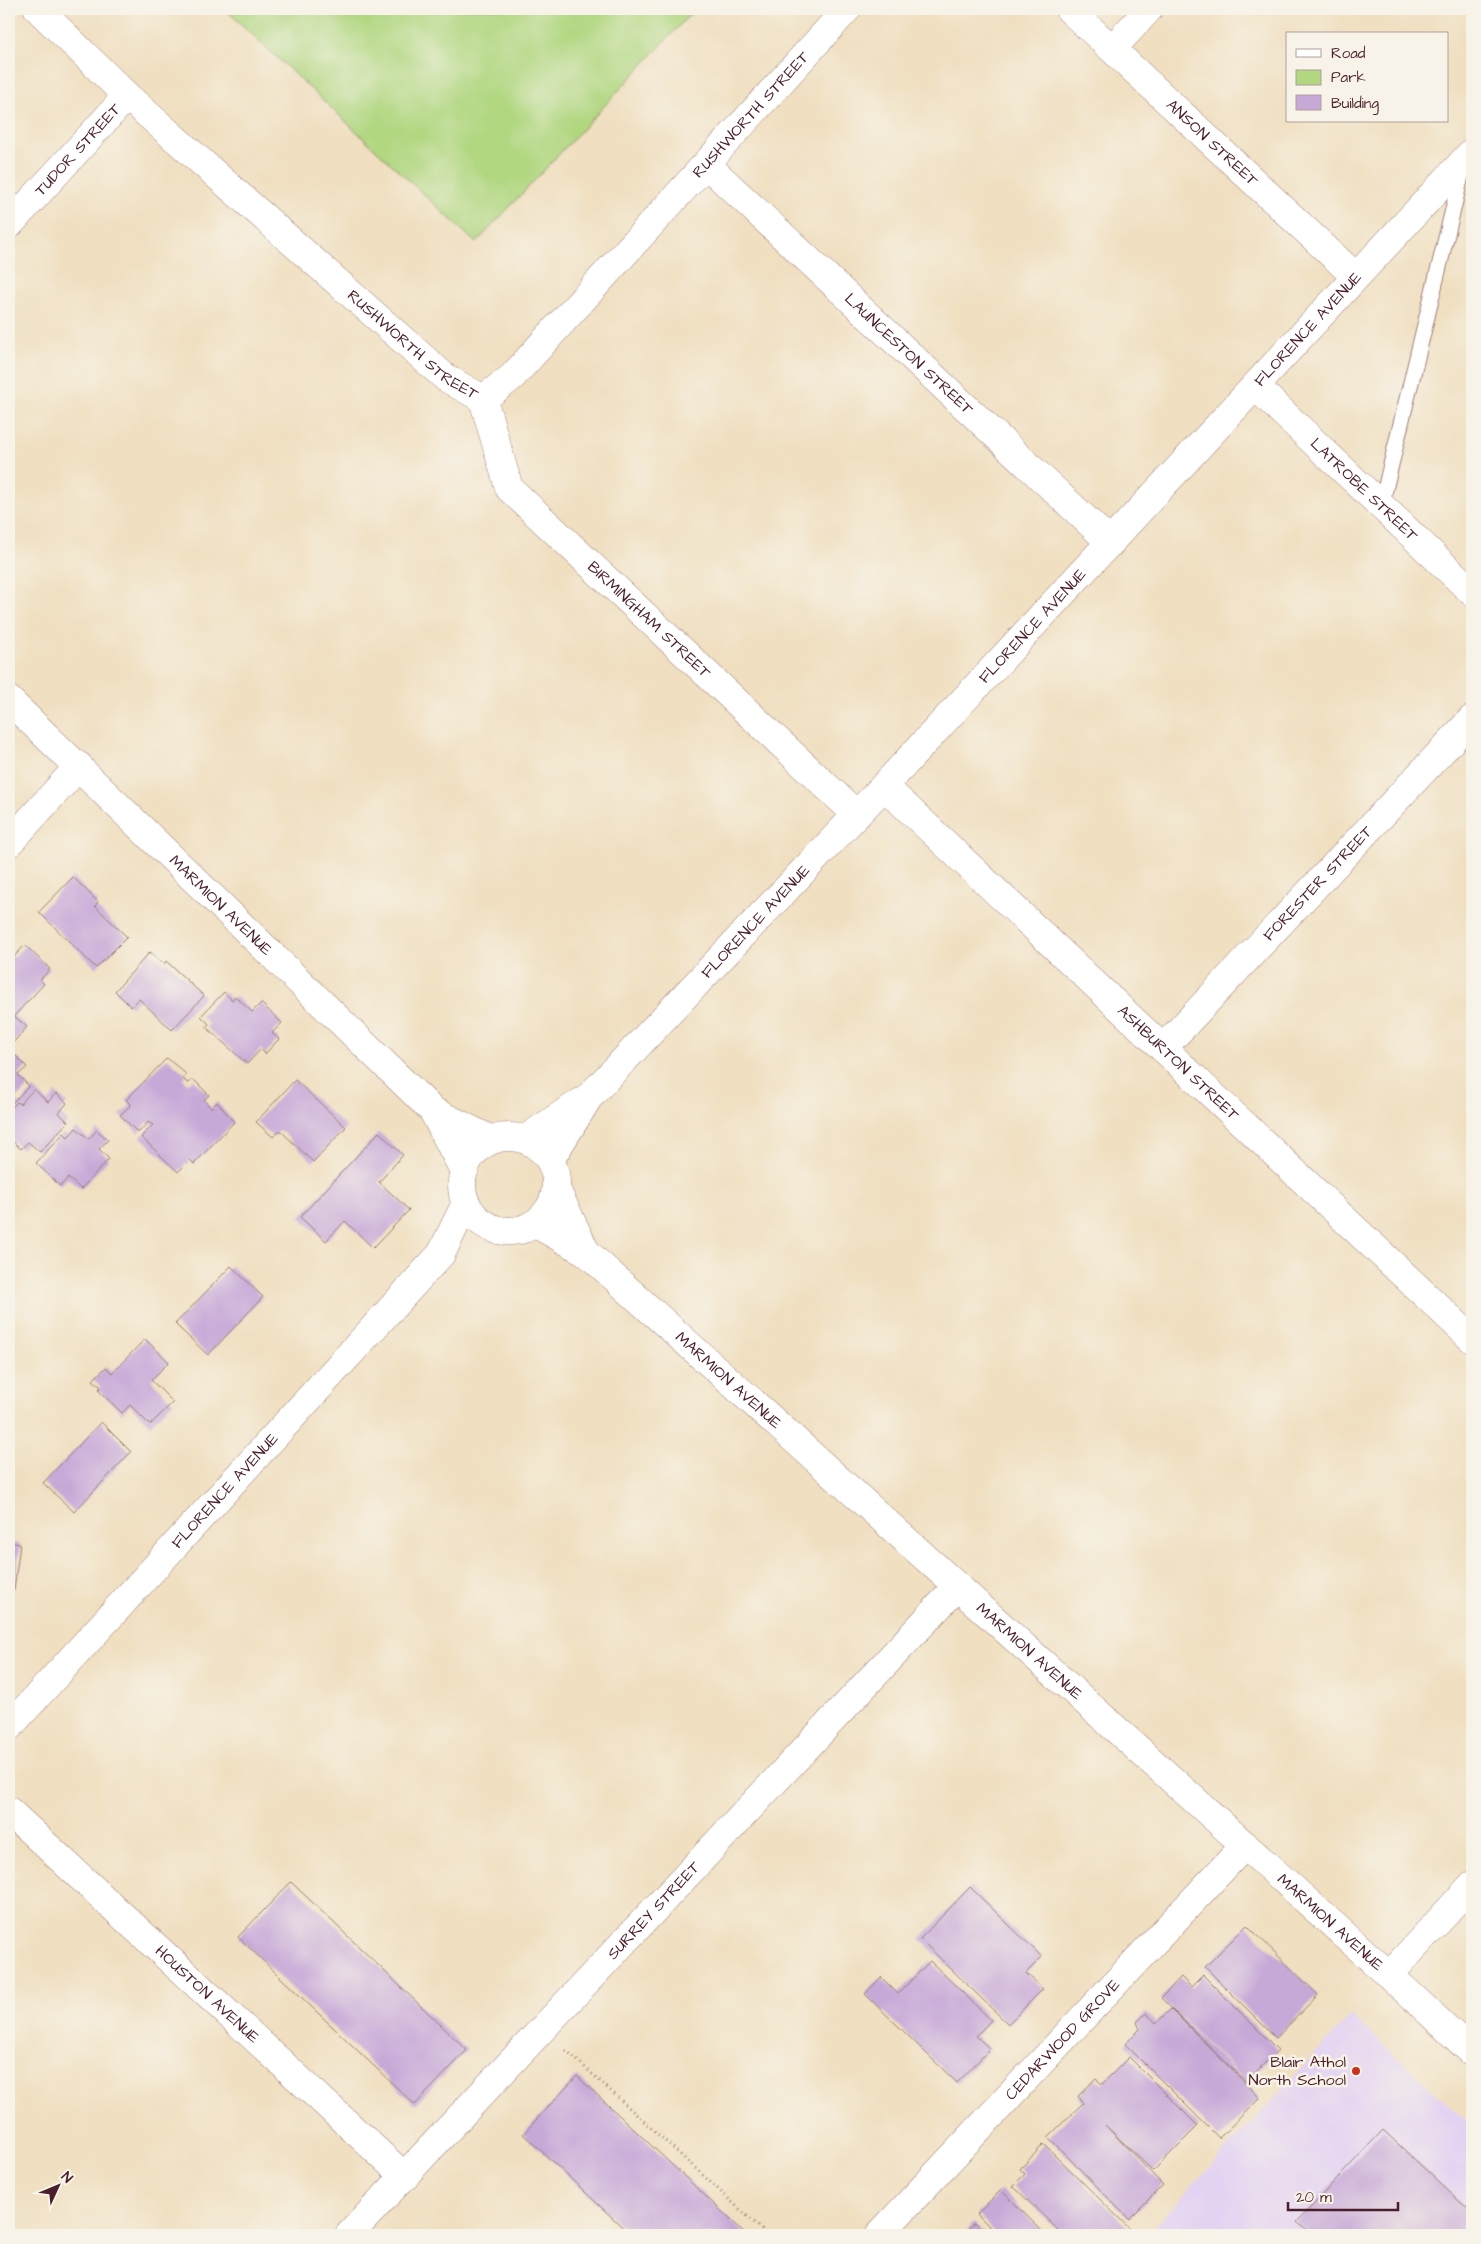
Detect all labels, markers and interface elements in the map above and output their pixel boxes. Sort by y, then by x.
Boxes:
legend [1286,32,1448,122]
text: Road [1331,43,1366,64]
street label: RUSHWORTH STREET [687,46,814,183]
text: Park [1331,67,1366,88]
text: Building [1331,93,1379,115]
street label: ANSON STREET [1162,94,1263,191]
street label: TUDOR STREET [30,99,126,201]
street label: FLORENCE AVENUE [1249,266,1367,391]
street label: RUSHWORTH STREET [343,285,483,405]
street label: LAUNCESTON STREET [840,288,978,420]
street label: LATROBE STREET [1305,433,1423,546]
street label: BIRMINGHAM STREET [583,556,716,683]
street label: FLORENCE AVENUE [974,563,1092,688]
street label: FORESTER STREET [1258,821,1377,946]
street label: MARMION AVENUE [164,850,278,961]
street label: FLORENCE AVENUE [696,859,815,983]
street label: ASHBURTON STREET [1113,1000,1244,1126]
street label: MARMION AVENUE [671,1327,787,1434]
street label: FLORENCE AVENUE [166,1428,284,1553]
street label: MARMION AVENUE [972,1598,1088,1705]
street label: SURREY STREET [602,1857,705,1964]
street label: MARMION AVENUE [1273,1869,1389,1976]
street label: HOUSTON AVENUE [150,1940,265,2049]
street label: CEDARWOOD GROVE [1000,1974,1125,2105]
place label: Blair Athol North School [1249,2051,1346,2091]
marker: Blair Athol North School [1350,2065,1362,2077]
north arrow [32,2162,82,2212]
text: N [56,2168,77,2188]
scale bar [1288,2179,1398,2211]
text: 20 m [1296,2187,1332,2208]

